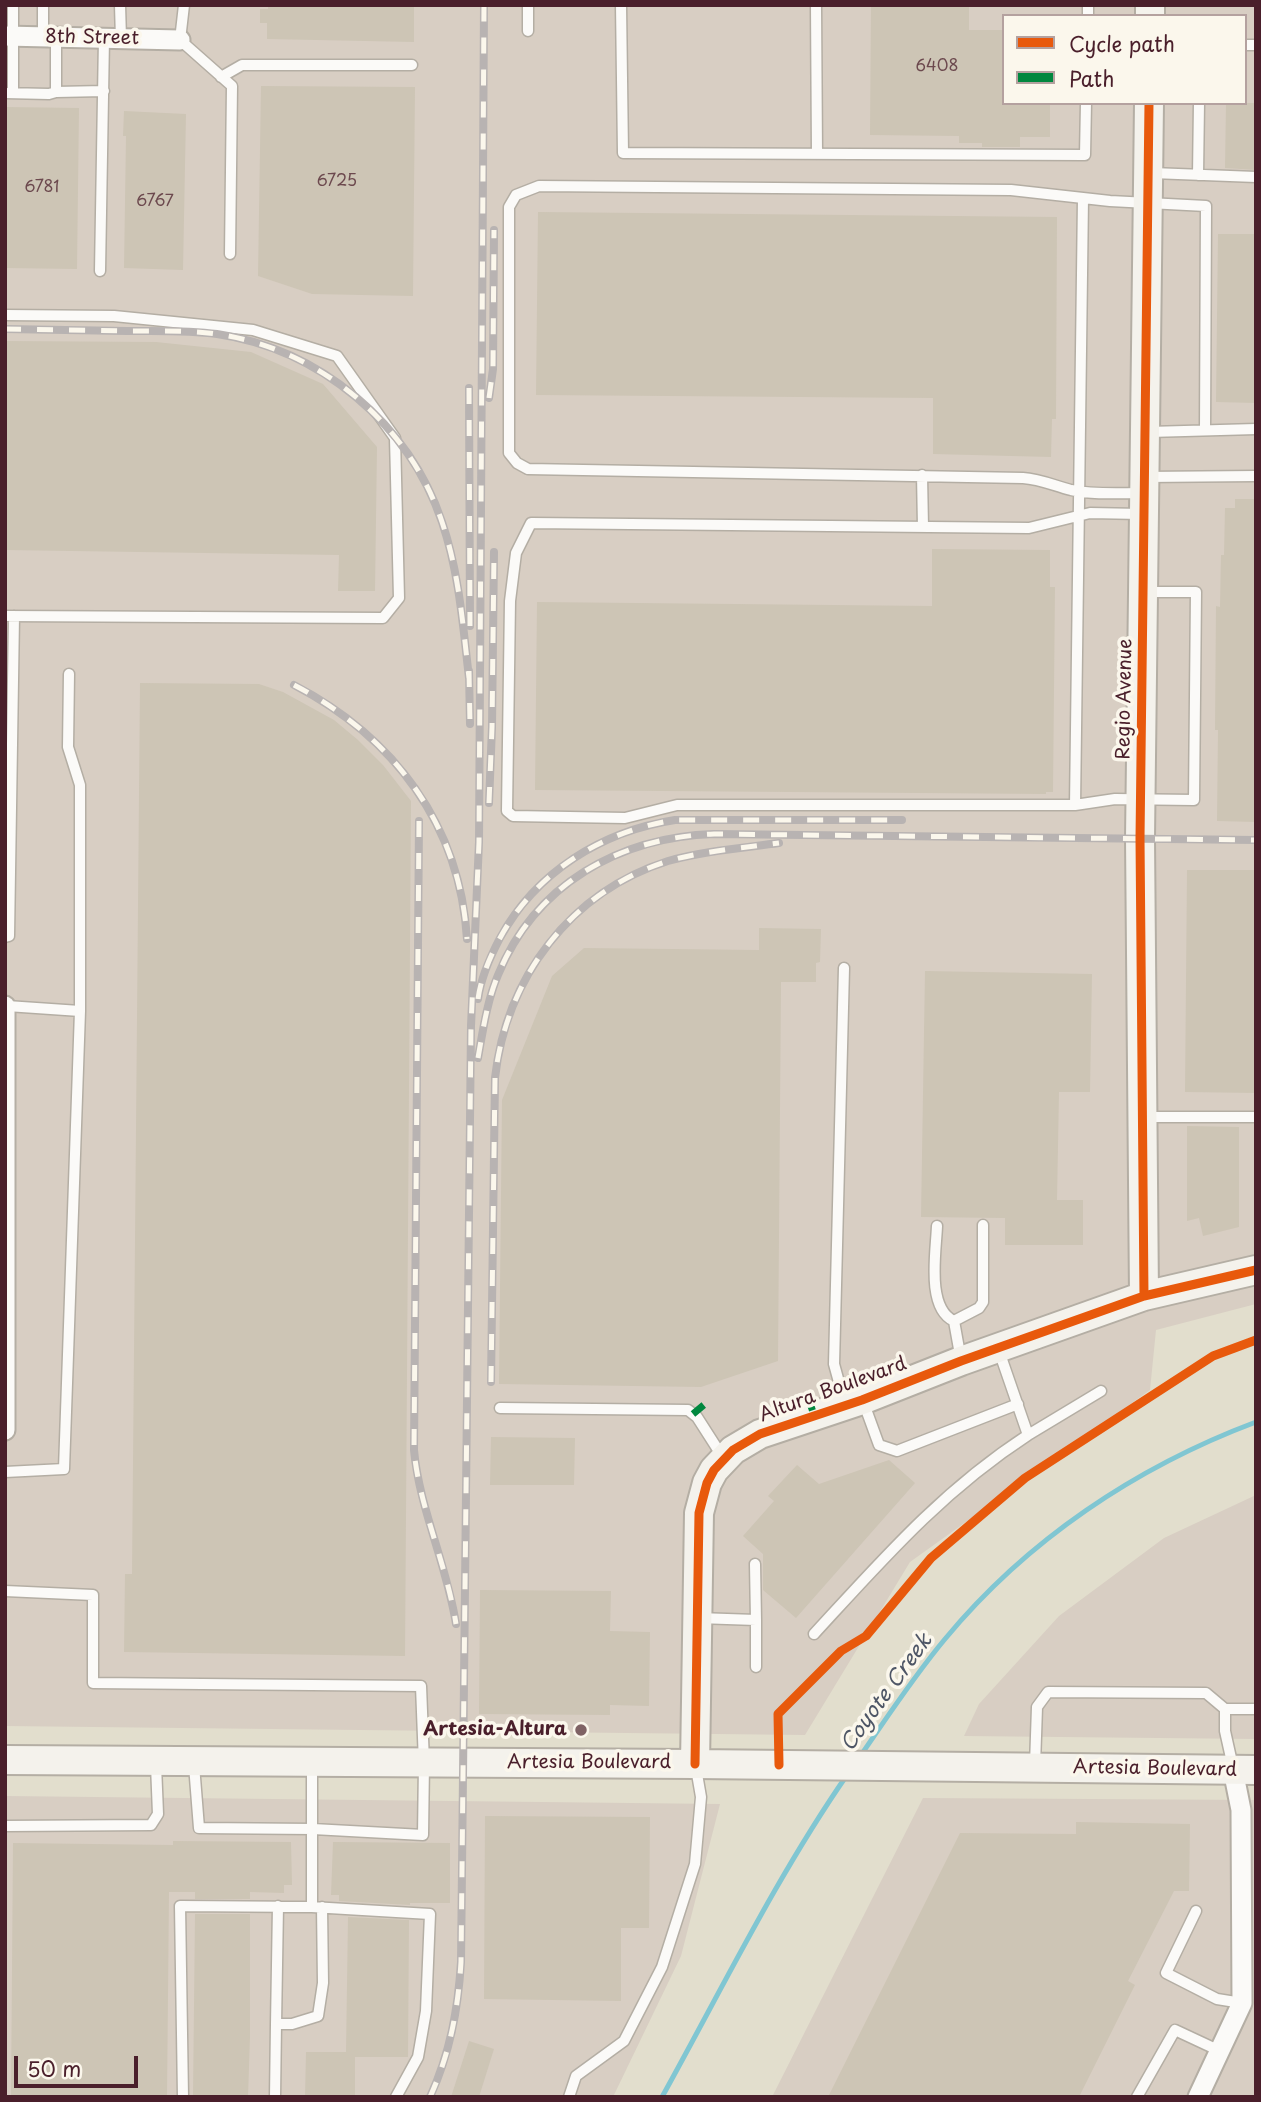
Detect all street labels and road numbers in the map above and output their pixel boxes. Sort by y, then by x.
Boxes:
street label: 8th Street [45,26,139,50]
street label: Regio Avenue [1113,638,1137,760]
street label: Altura Boulevard [756,1353,910,1427]
street label: Artesia Boulevard [507,1752,671,1774]
street label: Artesia Boulevard [1073,1756,1237,1782]

